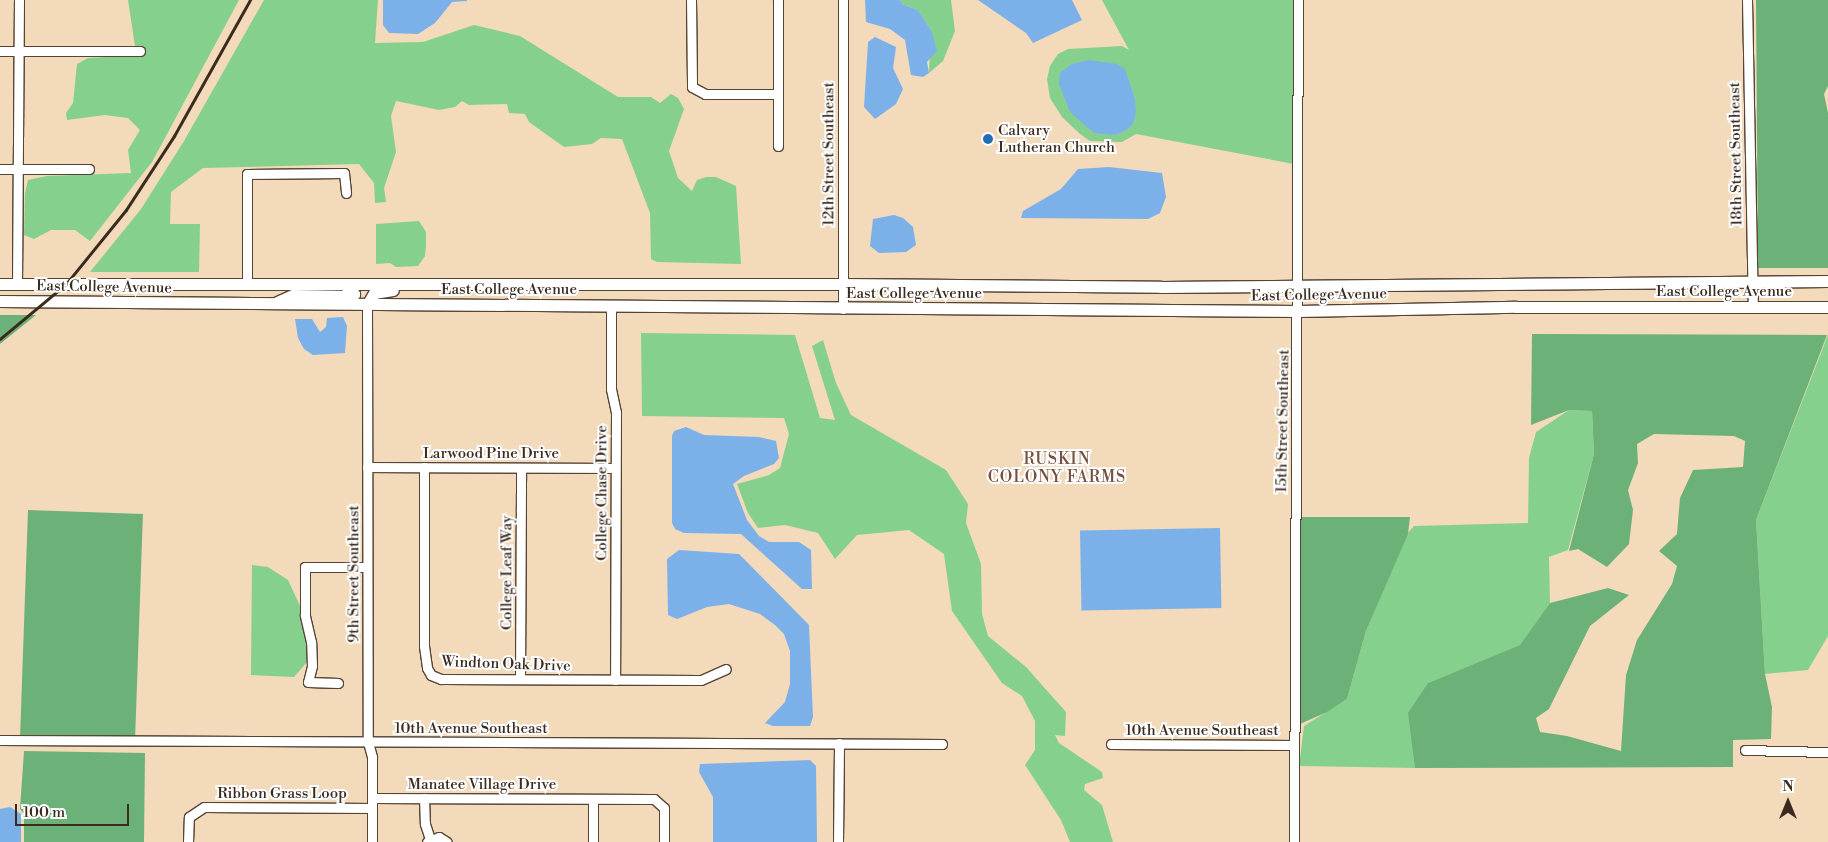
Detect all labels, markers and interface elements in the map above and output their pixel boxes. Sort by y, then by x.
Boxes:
street label: 12th Street Southeast [820,82,838,226]
street label: 18th Street Southeast [1726,82,1746,226]
place label: Calvary Lutheran Church [998,121,1115,156]
marker: Calvary Lutheran Church [982,133,994,145]
street label: East College Avenue [36,277,172,297]
street label: East College Avenue [441,281,577,299]
street label: East College Avenue [1656,283,1792,301]
street label: East College Avenue [846,285,982,303]
street label: East College Avenue [1251,285,1387,305]
street label: 15th Street Southeast [1273,349,1293,493]
street label: College Chase Drive [593,425,611,561]
street label: Larwood Pine Drive [423,445,559,463]
district label: RUSKIN COLONY FARMS [986,449,1128,487]
street label: 9th Street Southeast [345,505,363,643]
street label: College Leaf Way [498,516,516,630]
street label: Windton Oak Drive [441,653,571,675]
street label: 10th Avenue Southeast [394,720,548,738]
street label: 10th Avenue Southeast [1125,722,1279,740]
street label: Manatee Village Drive [408,776,556,794]
north arrow [1763,777,1813,827]
text: N [1782,778,1794,796]
street label: Ribbon Grass Loop [217,785,347,803]
scale bar [18,794,131,826]
text: 100 m [23,803,65,822]

